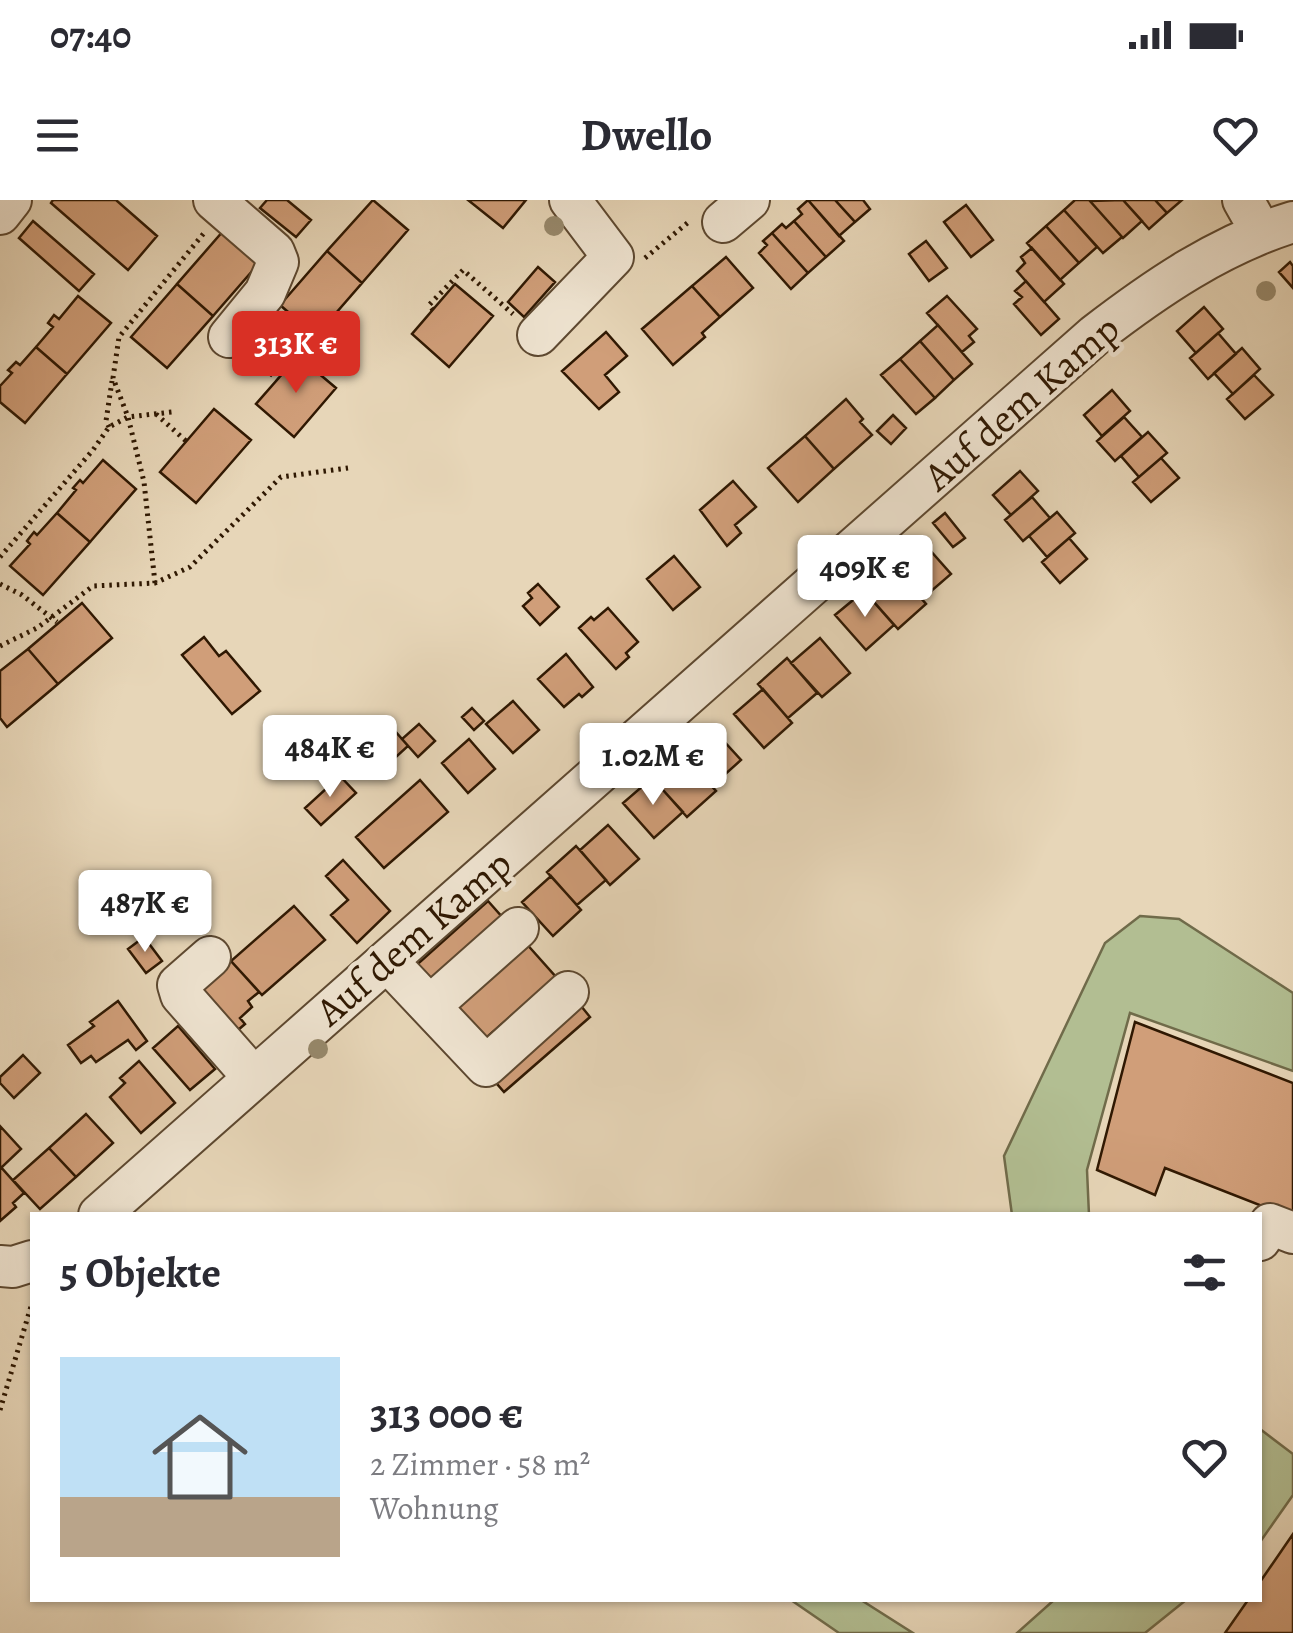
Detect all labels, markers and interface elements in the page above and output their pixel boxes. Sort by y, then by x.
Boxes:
text: 07:40 [50,9,131,61]
text: Dwello [581,104,712,166]
icon: menu [30,108,85,163]
icon: heart [1208,108,1263,163]
street label: Auf dem Kamp [911,302,1131,504]
pin: 313K € [215,311,377,396]
text: 313K € [254,321,338,365]
pin: 409K € [784,535,946,620]
text: 409K € [820,545,910,589]
pin: 484K € [249,715,411,800]
pin: 1.02M € [561,723,745,808]
text: 484K € [285,725,375,769]
text: 1.02M € [602,733,704,777]
street label: Auf dem Kamp [303,837,523,1039]
pin: 487K € [64,870,226,955]
text: 487K € [100,880,190,924]
text: 5 Objekte [60,1244,221,1301]
icon: filters [1177,1245,1232,1300]
text: 313 000 € [370,1385,523,1442]
icon: home [140,1397,260,1517]
icon: heart [1177,1430,1232,1485]
text: 2 Zimmer · 58 m² [370,1442,590,1486]
text: Wohnung [370,1486,499,1530]

